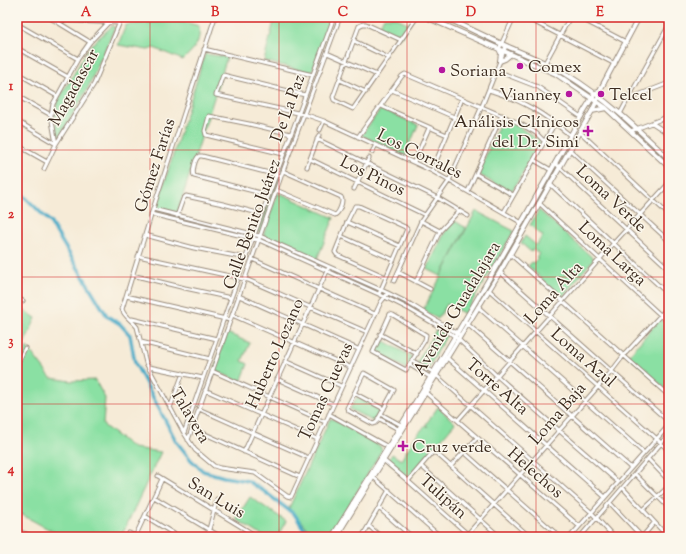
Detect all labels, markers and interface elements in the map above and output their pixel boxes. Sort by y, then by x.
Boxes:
text: A [81,4,92,22]
text: B [211,4,220,22]
text: C [338,4,348,22]
text: D [466,4,476,22]
text: E [596,4,604,22]
street label: Magadascar [44,44,106,131]
place label: Comex [528,56,581,80]
place label: Soriana [450,60,507,84]
marker: Comex [515,61,525,71]
marker: Soriana [437,65,447,75]
street label: De La Paz [266,72,312,146]
text: 1 [9,78,14,96]
place label: Vianney [500,84,562,108]
place label: Telcel [609,84,652,108]
marker: Vianney [564,89,574,99]
marker: Telcel [596,89,606,99]
place label: Análisis Clínicos del Dr. Simi [454,111,579,155]
street label: Gómez Farías [129,115,182,216]
street label: Los Corrales [372,124,466,186]
marker: Análisis Clínicos del Dr. Simi [582,125,594,137]
street label: Los Pinos [335,151,409,203]
street label: Calle Benito Juárez [218,156,288,293]
street label: Loma Verde [570,160,651,239]
text: 2 [8,206,15,224]
street label: Loma Larga [572,217,651,292]
street label: Avenida Guadalajara [408,237,507,381]
street label: Loma Alta [520,257,589,330]
street label: Huberto Lozano [241,295,311,413]
street label: Loma Azul [545,323,621,394]
text: 3 [8,333,14,351]
street label: Tomas Cuevas [293,338,360,445]
street label: Torre Alta [460,353,533,422]
street label: Loma Baja [525,378,593,451]
street label: Talavera [163,384,215,449]
place label: Cruz verde [412,436,492,460]
marker: Cruz verde [397,440,409,452]
street label: Helechos [501,442,568,505]
text: 4 [7,461,15,479]
street label: Tulipán [413,469,472,525]
street label: San Luis [183,472,249,525]

